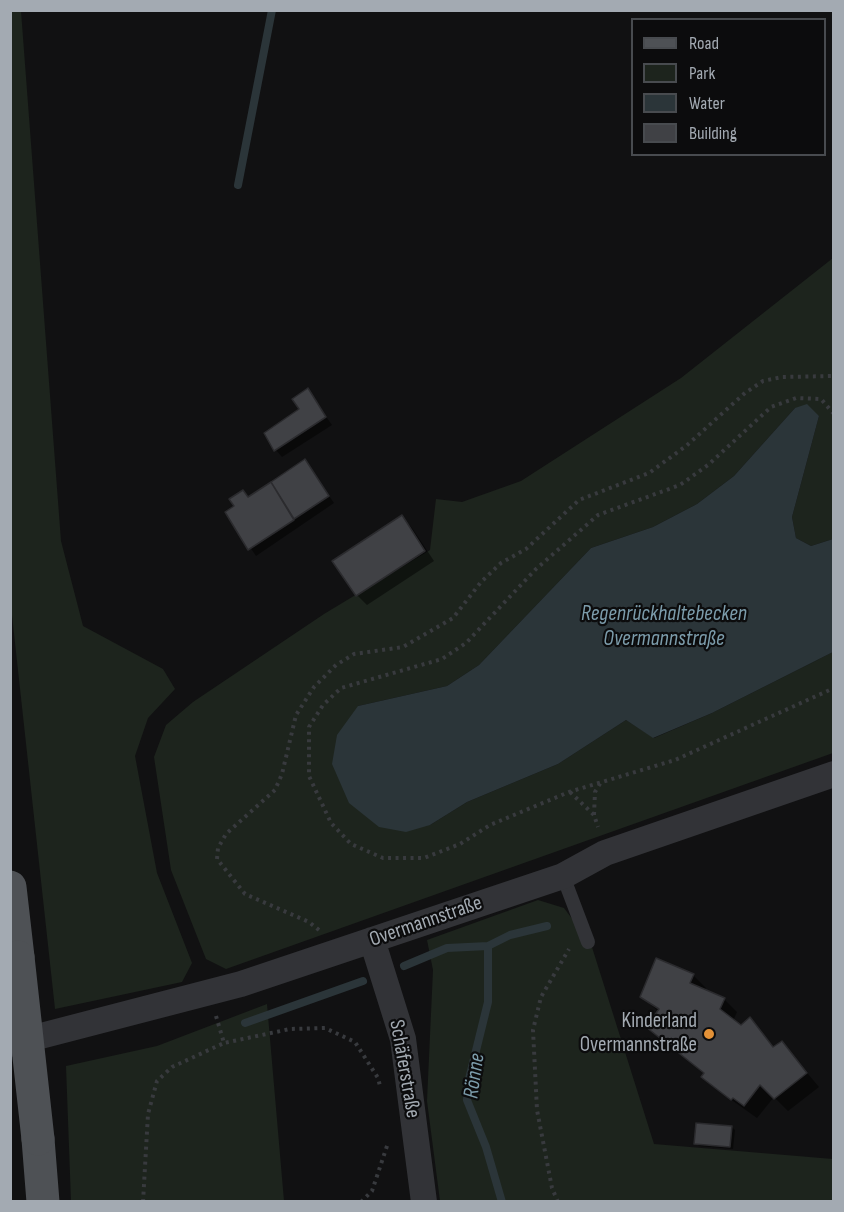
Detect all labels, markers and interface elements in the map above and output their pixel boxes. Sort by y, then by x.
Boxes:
legend [631,18,826,156]
text: Road [689,33,719,54]
text: Park [689,63,715,84]
text: Water [689,93,725,114]
text: Building [689,123,737,144]
water label: Regenrückhaltebecken Overmannstraße [581,601,747,652]
street label: Overmannstraße [366,891,486,953]
place label: Kinderland Overmannstraße [580,1009,697,1059]
street label: Schäferstraße [383,1018,425,1120]
marker: Kinderland Overmannstraße [702,1027,716,1041]
water label: Rönne [459,1052,491,1100]

